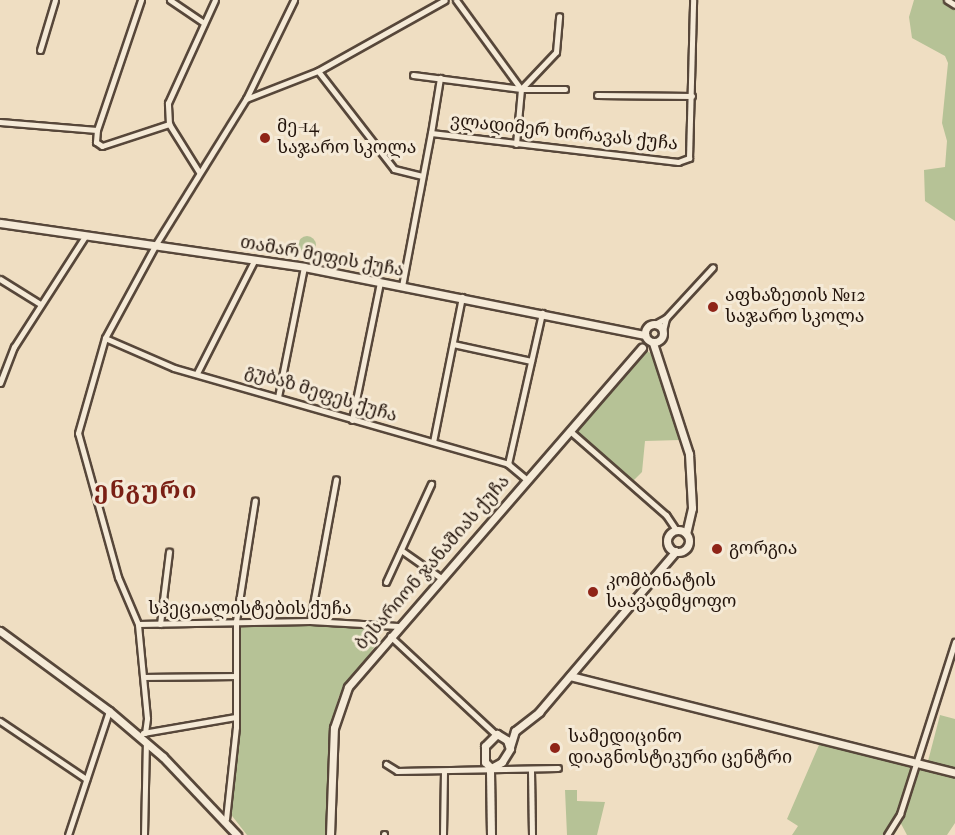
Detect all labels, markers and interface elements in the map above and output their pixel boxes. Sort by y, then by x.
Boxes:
street label: ვლადიმერ ხორავას ქუჩა [449,110,679,156]
place label: მე-14 საჯარო სკოლა [277,117,417,160]
marker: მე-14 საჯარო სკოლა [258,131,272,145]
street label: თამარ მეფის ქუჩა [238,232,406,282]
place label: აფხაზეთის №12 საჯარო სკოლა [725,286,866,328]
marker: აფხაზეთის №12 საჯარო სკოლა [706,300,720,314]
street label: გუბაზ მეფეს ქუჩა [242,361,400,427]
street label: ბესარიონ ჯანაშიას ქუჩა [351,471,515,655]
district label: ენგური [94,477,198,505]
place label: გორგია [729,538,797,560]
marker: გორგია [710,542,724,556]
place label: კომბინატის საავადმყოფო [606,571,737,614]
marker: კომბინატის საავადმყოფო [584,583,602,601]
street label: სპეციალისტების ქუჩა [148,598,352,620]
place label: სამედიცინო დიაგნოსტიკური ცენტრი [568,727,792,770]
marker: სამედიცინო დიაგნოსტიკური ცენტრი [546,739,564,757]

